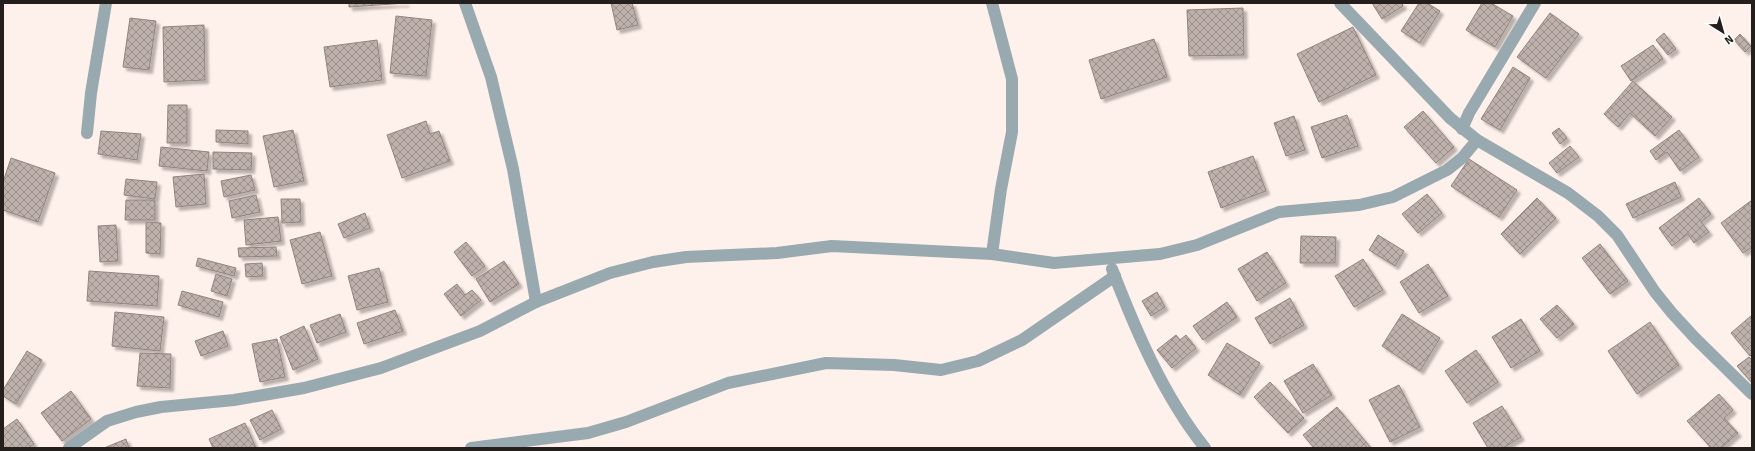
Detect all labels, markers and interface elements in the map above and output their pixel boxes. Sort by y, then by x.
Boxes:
north arrow [1703,12,1743,52]
text: N [1722,32,1736,47]

